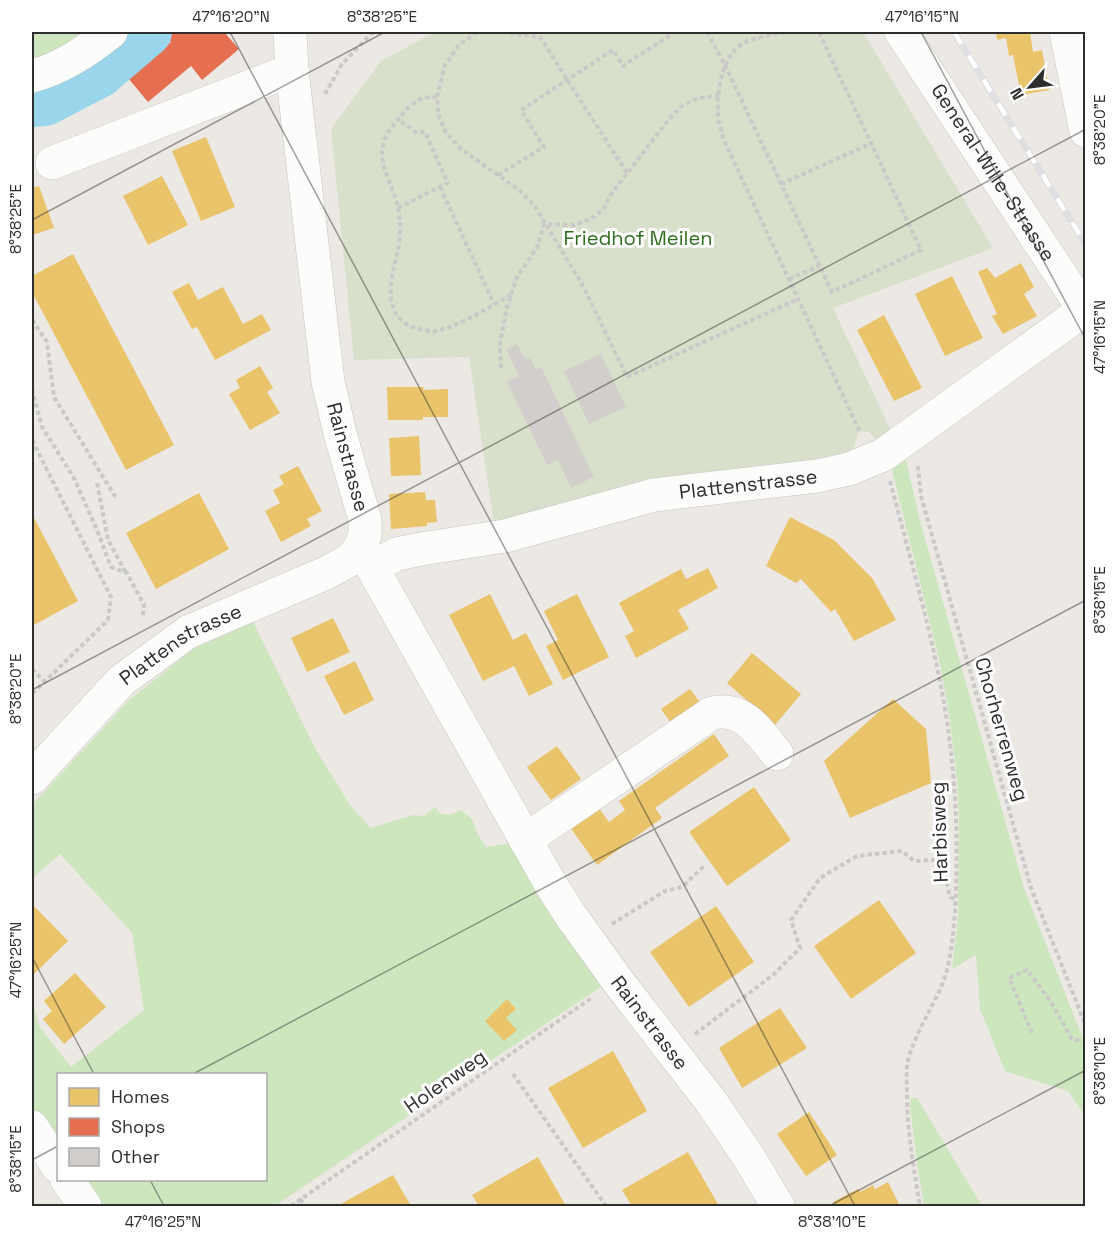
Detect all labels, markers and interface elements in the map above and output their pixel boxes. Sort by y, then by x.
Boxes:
text: 47°16'20"N [192,7,270,26]
text: 8°38'25"E [347,7,417,26]
text: 47°16'15"N [885,7,959,26]
north arrow [1000,57,1060,117]
street label: General-Wille-Strasse [925,78,1061,266]
text: N [1005,84,1029,103]
text: 8°38'20"E [1090,95,1109,165]
text: 8°38'25"E [6,184,25,254]
park label: Friedhof Meilen [563,225,713,251]
text: 47°16'15"N [1090,300,1109,374]
street label: Rainstrasse [321,399,375,515]
street label: Plattenstrasse [677,463,819,505]
text: 8°38'15"E [1090,566,1109,634]
street label: Plattenstrasse [114,598,246,691]
text: 8°38'20"E [6,654,25,724]
street label: Chorherrenweg [969,654,1035,804]
street label: Harbisweg [924,781,954,883]
text: 47°16'25"N [6,922,25,998]
street label: Rainstrasse [605,970,695,1075]
text: 8°38'10"E [1090,1037,1109,1105]
street label: Holenweg [399,1043,491,1119]
legend [57,1073,267,1181]
text: Homes [111,1085,170,1108]
text: Shops [111,1115,165,1138]
text: 8°38'15"E [6,1125,25,1193]
text: Other [111,1145,160,1168]
text: 47°16'25"N [125,1212,201,1231]
text: 8°38'10"E [798,1212,866,1231]

